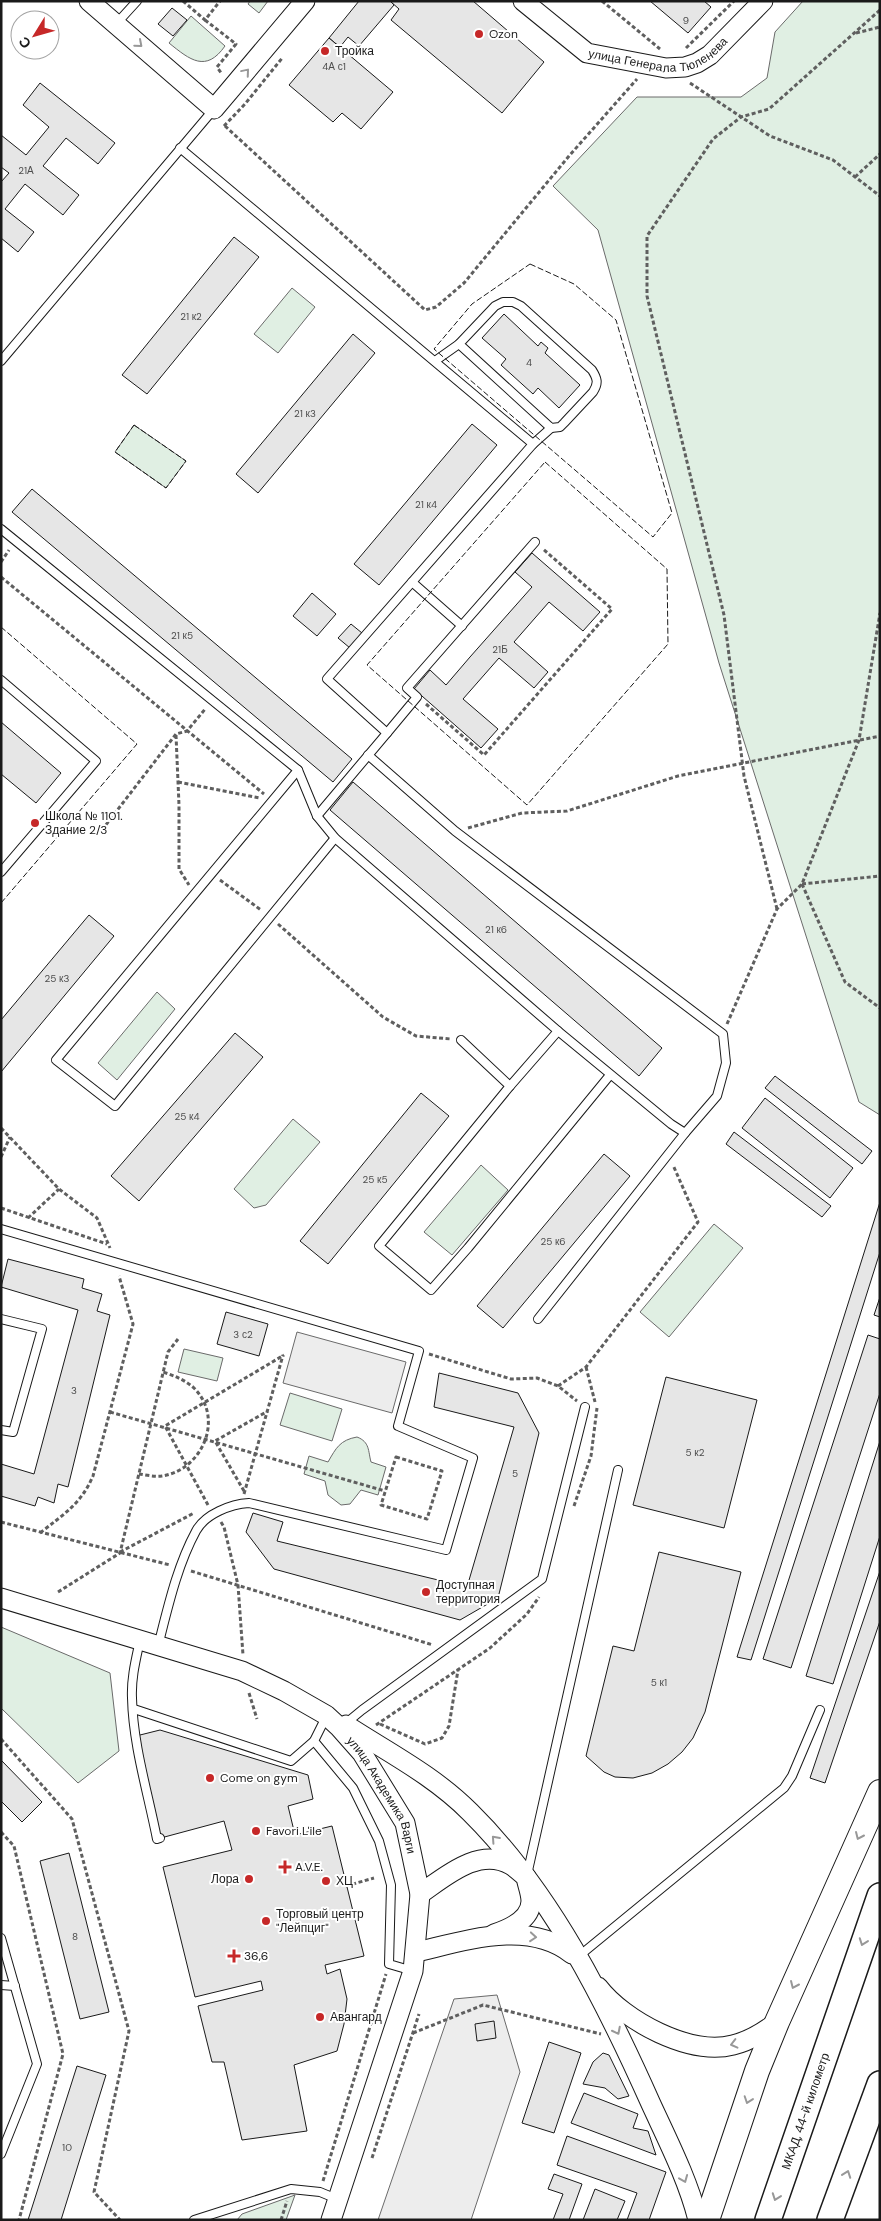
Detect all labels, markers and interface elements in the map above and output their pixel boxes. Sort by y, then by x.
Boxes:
north arrow [10,10,60,60]
house number: 9 [683,14,689,27]
place label: Ozon [489,26,518,42]
marker: Ozon [473,28,485,40]
text: С [14,33,35,52]
street label: улица Генерала Тюленева [587,33,731,76]
one-way arrow [133,39,142,47]
place label: Тройка [335,43,374,59]
marker: Тройка [319,45,331,57]
house number: 4А с1 [322,60,346,73]
one-way arrow [241,69,249,78]
house number: 21А [18,164,34,177]
house number: 21 к2 [180,310,202,323]
house number: 4 [526,356,532,369]
house number: 21 к3 [294,407,316,420]
house number: 21 к4 [415,498,437,511]
house number: 21 к5 [171,629,193,642]
house number: 21Б [492,643,508,656]
place label: Школа № 1101. Здание 2/3 [45,808,123,838]
marker: Школа № 1101. Здание 2/3 [29,817,41,829]
house number: 21 к6 [485,923,507,936]
house number: 25 к3 [45,972,69,985]
house number: 25 к4 [175,1110,199,1123]
house number: 25 к5 [363,1173,388,1186]
house number: 25 к6 [540,1235,566,1248]
house number: 3 с2 [233,1328,253,1341]
house number: 3 [71,1384,77,1397]
house number: 5 к2 [686,1446,705,1459]
house number: 5 [512,1467,518,1480]
place label: Доступная территория [436,1577,500,1607]
marker: Доступная территория [420,1586,432,1598]
house number: 5 к1 [651,1676,667,1689]
street label: улица Академика Варги [343,1733,419,1855]
place label: Come on gym [220,1770,298,1786]
marker: Come on gym [204,1772,216,1784]
place label: Favori L'ile [266,1823,322,1839]
marker: Favori L'ile [250,1825,262,1837]
one-way arrow [855,1831,866,1840]
one-way arrow [492,1836,501,1845]
place label: A.V.E. [295,1859,323,1875]
marker: A.V.E. [279,1861,291,1873]
place label: Лора [211,1871,239,1887]
marker: Лора [243,1873,255,1885]
place label: ХЦ [336,1873,353,1889]
marker: ХЦ [320,1875,332,1887]
place label: Торговый центр "Лейпциг" [276,1906,364,1936]
marker: Торговый центр "Лейпциг" [260,1915,272,1927]
house number: 8 [72,1930,78,1943]
one-way arrow [529,1931,537,1942]
one-way arrow [859,1937,869,1945]
place label: 36,6 [244,1948,268,1964]
marker: 36,6 [228,1950,240,1962]
one-way arrow [789,1980,800,1989]
place label: Авангард [330,2009,382,2025]
marker: Авангард [314,2011,326,2023]
one-way arrow [610,2026,620,2035]
one-way arrow [730,2038,739,2049]
street label: МКАД, 44-й километр [778,2051,833,2172]
one-way arrow [743,2096,753,2104]
house number: 10 [62,2141,72,2154]
one-way arrow [841,2170,851,2179]
one-way arrow [677,2174,688,2183]
one-way arrow [772,2192,782,2201]

